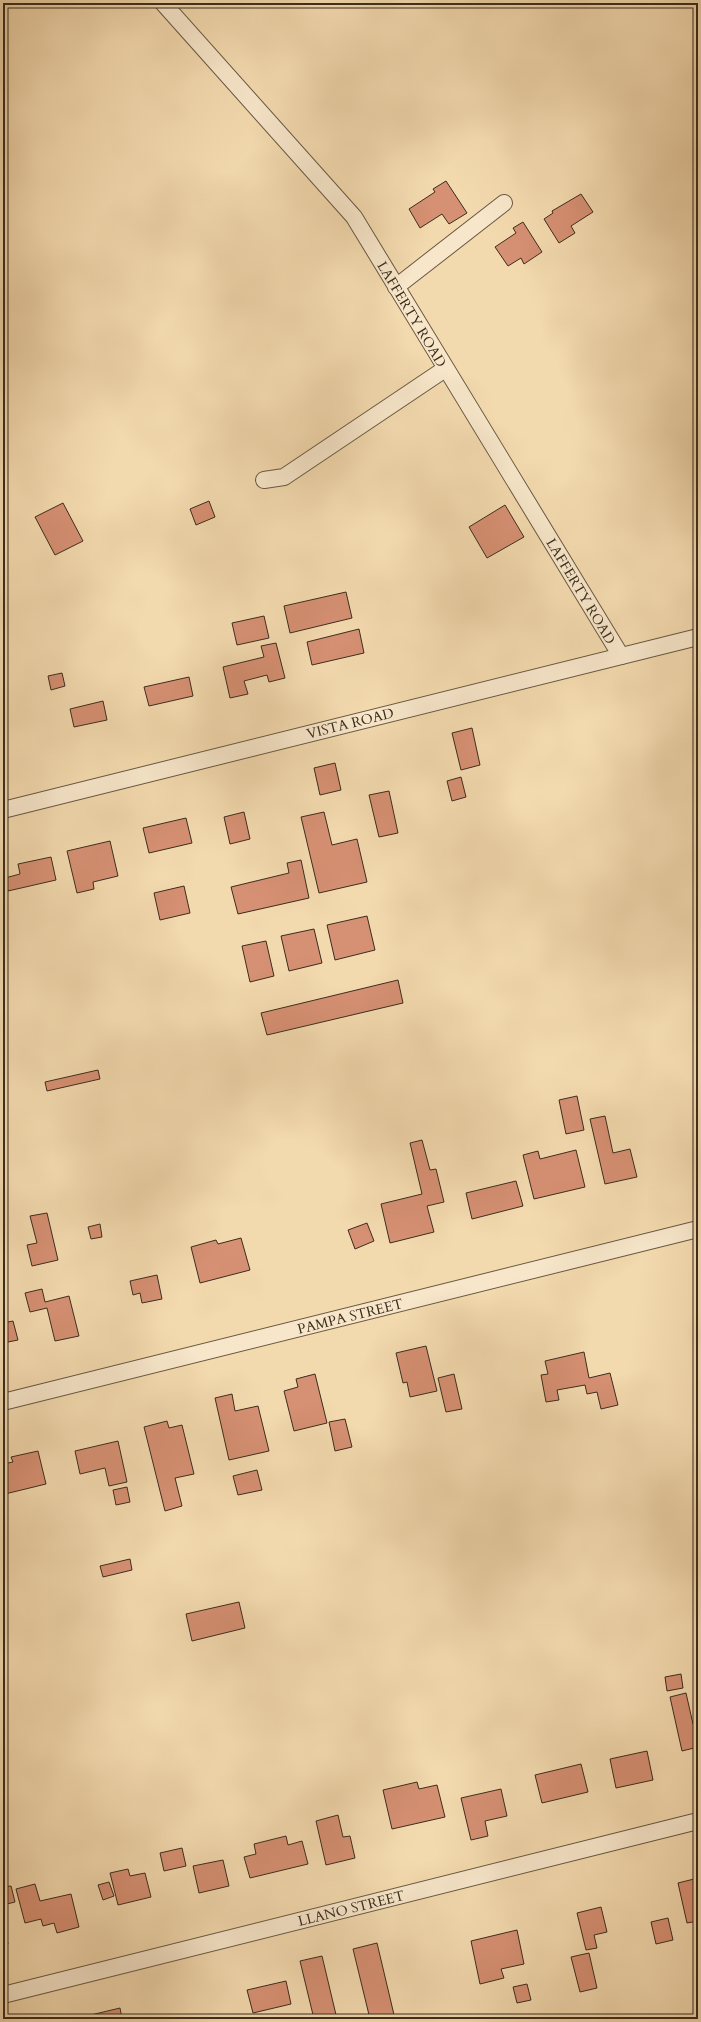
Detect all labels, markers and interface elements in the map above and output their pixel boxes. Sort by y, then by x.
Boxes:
street label: LAFFERTY ROAD [372,258,451,371]
street label: LAFFERTY ROAD [541,535,620,648]
street label: VISTA ROAD [305,703,396,743]
street label: PAMPA STREET [295,1294,405,1339]
street label: LLANO STREET [296,1886,406,1931]

